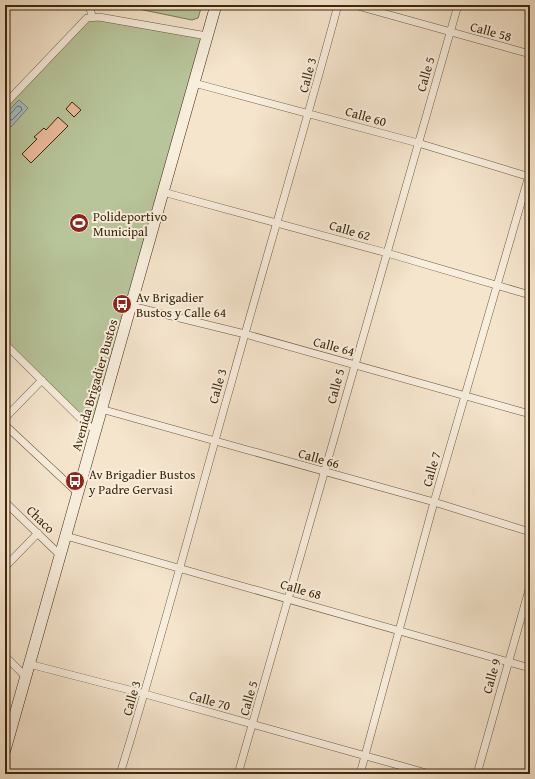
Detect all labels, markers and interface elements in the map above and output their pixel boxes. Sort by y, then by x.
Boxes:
street label: Calle 58 [468,17,514,46]
street label: Calle 5 [411,54,440,94]
street label: Calle 3 [294,55,321,95]
street label: Calle 60 [343,102,389,131]
place label: Polideportivo Municipal [93,207,167,241]
sports icon: Polideportivo Municipal [68,212,90,234]
street label: Calle 62 [327,216,373,245]
place label: Av Brigadier Bustos y Calle 64 [136,288,226,322]
bus stop icon: Av Brigadier Bustos y Calle 64 [111,293,133,315]
street label: Avenida Brigadier Bustos [67,317,122,453]
street label: Calle 64 [311,332,357,361]
street label: Calle 3 [203,366,232,406]
street label: Calle 5 [322,366,349,406]
street label: Calle 66 [296,444,342,473]
street label: Calle 7 [417,449,446,489]
place label: Av Brigadier Bustos y Padre Gervasi [88,465,195,499]
bus stop icon: Av Brigadier Bustos y Padre Gervasi [64,470,86,492]
street label: Chaco [22,501,59,538]
street label: Calle 68 [278,575,324,604]
street label: Calle 9 [477,656,506,696]
street label: Calle 3 [117,678,146,718]
street label: Calle 5 [234,678,263,718]
street label: Calle 70 [187,686,233,715]

